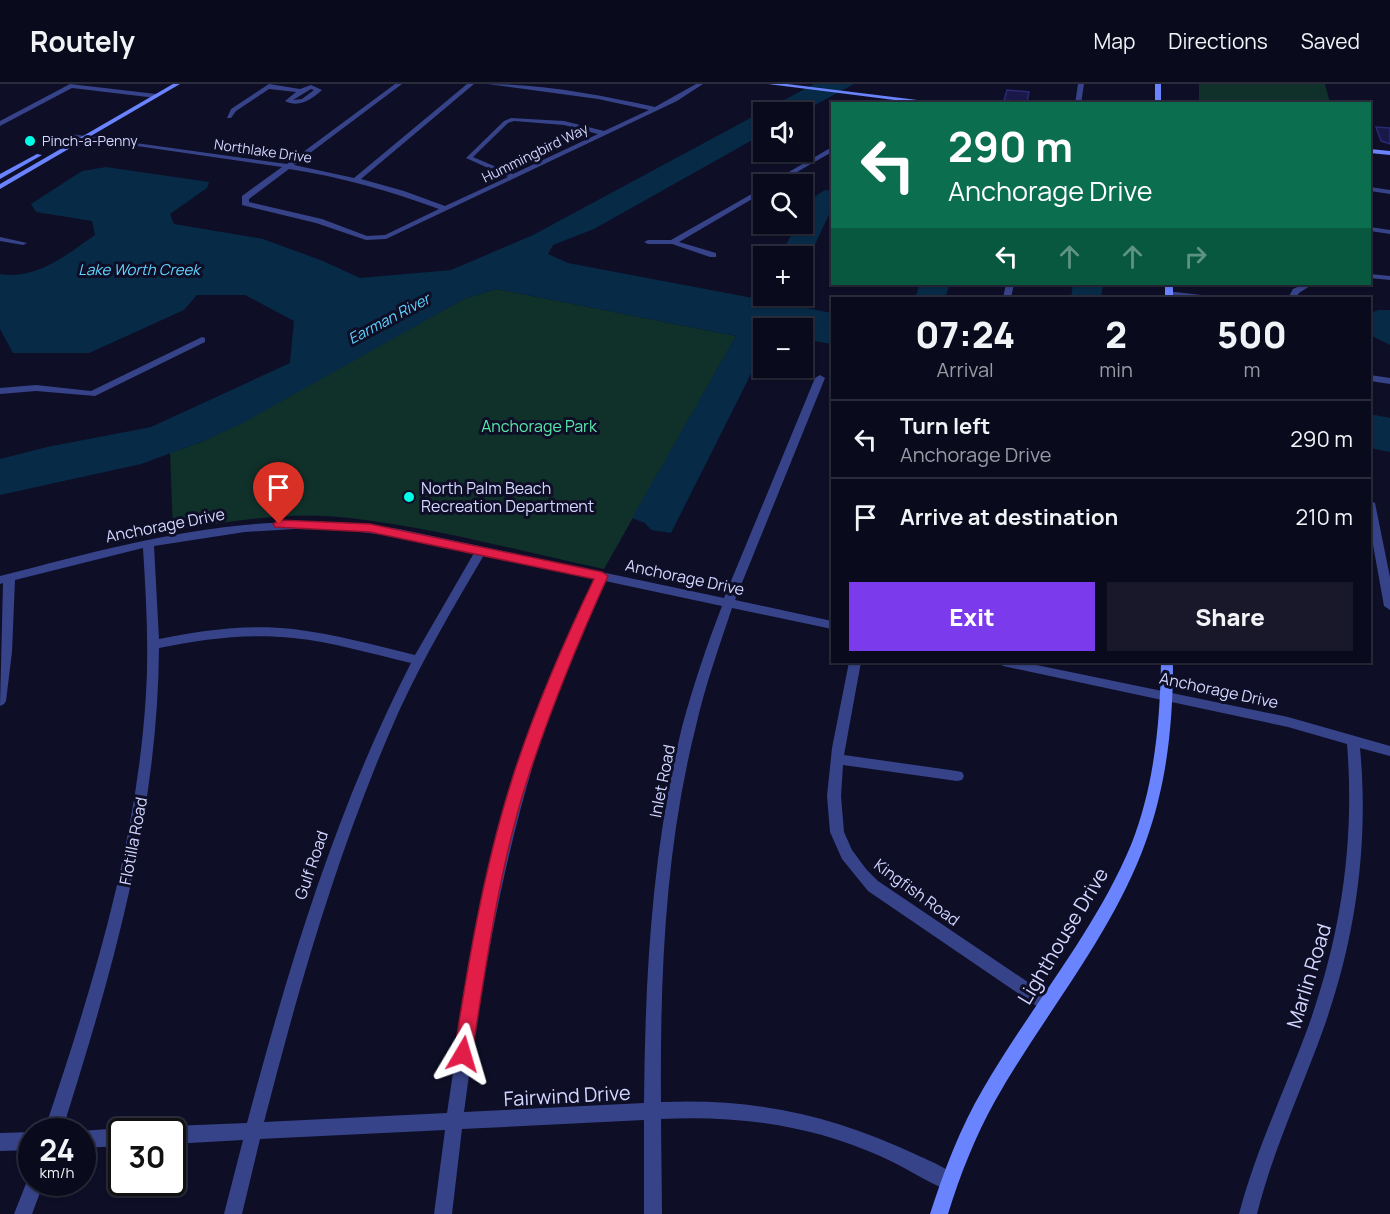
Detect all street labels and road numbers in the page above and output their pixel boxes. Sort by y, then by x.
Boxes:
street label: Hummingbird Way [478,118,592,187]
street label: Northlake Drive [213,134,313,167]
street label: Anchorage Drive [103,503,227,547]
street label: Anchorage Drive [623,554,747,600]
street label: Anchorage Drive [1157,667,1281,713]
street label: Inlet Road [644,743,680,819]
street label: Flotilla Road [114,795,152,887]
street label: Gulf Road [289,828,333,902]
street label: Kingfish Road [870,853,964,931]
street label: Lighthouse Drive [1011,862,1114,1009]
street label: Marlin Road [1280,920,1337,1031]
street label: Fairwind Drive [503,1079,631,1112]

